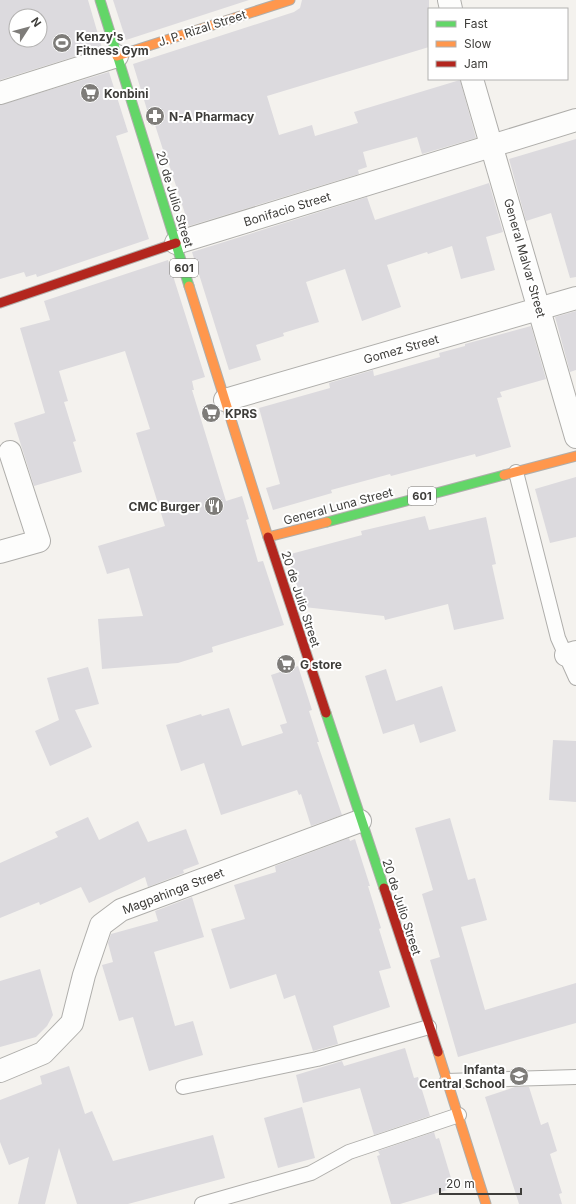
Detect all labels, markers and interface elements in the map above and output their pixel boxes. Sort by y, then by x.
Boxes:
street label: J. P. Rizal Street [156,7,248,49]
north arrow [8,8,48,48]
legend [428,8,568,80]
text: N [28,15,44,30]
text: Fast [464,16,488,31]
place label: Kenzy's Fitness Gym [76,29,149,58]
sports icon: Kenzy's Fitness Gym [51,32,73,54]
text: Slow [464,36,492,51]
text: Jam [464,56,488,71]
supermarket icon: Konbini [79,82,101,104]
place label: Konbini [104,86,149,101]
pharmacy icon: N-A Pharmacy [144,105,166,127]
place label: N-A Pharmacy [169,109,255,124]
street label: 20 de Julio Street [153,149,197,249]
street label: Bonifacio Street [242,189,332,229]
street label: General Malvar Street [501,197,549,319]
road number: 601 [170,259,198,277]
street label: Gomez Street [362,331,440,367]
supermarket icon: KPRS [200,402,222,424]
place label: KPRS [225,406,257,421]
street label: General Luna Street [282,484,394,528]
road number: 601 [408,487,436,505]
restaurant icon: CMC Burger [203,495,225,517]
place label: CMC Burger [129,499,200,514]
street label: 20 de Julio Street [278,549,324,649]
supermarket icon: G store [275,653,297,675]
place label: G store [300,657,342,672]
street label: 20 de Julio Street [379,857,425,957]
street label: Magpahinga Street [120,865,226,917]
place label: Infanta Central School [419,1062,505,1091]
school or university icon: Infanta Central School [508,1065,530,1087]
scale bar [440,1170,521,1196]
text: 20 m [446,1176,475,1191]

